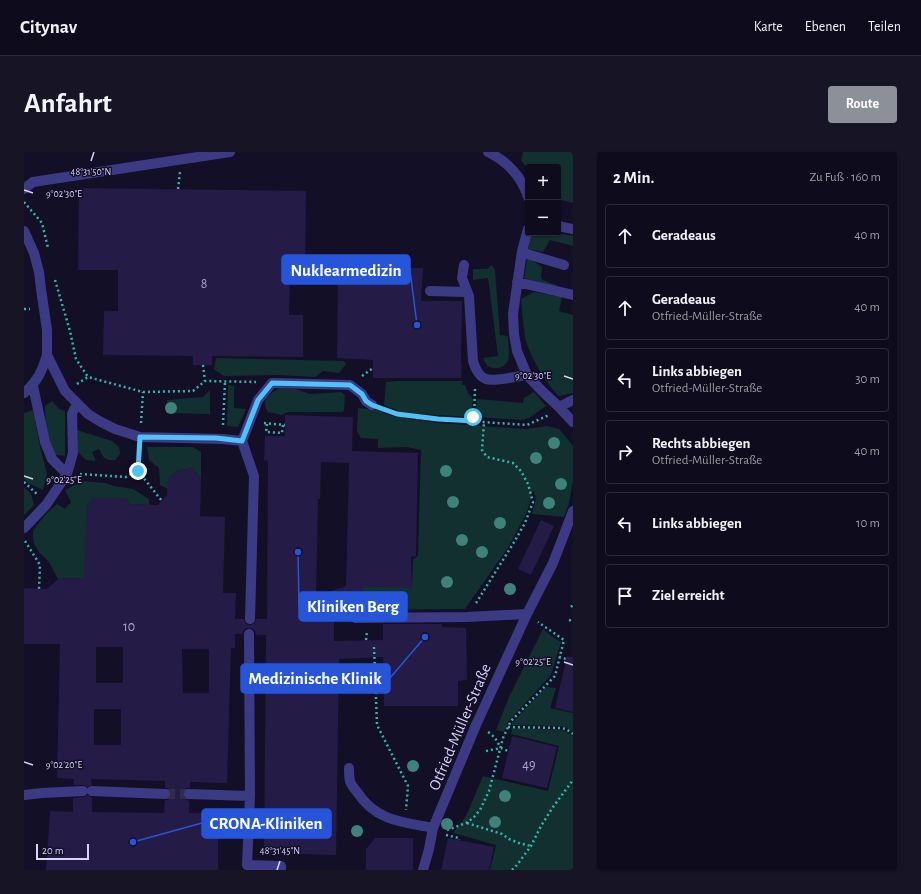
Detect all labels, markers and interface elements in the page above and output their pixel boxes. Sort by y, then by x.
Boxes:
text: Citynav [20,18,77,37]
text: Karte [754,20,783,34]
text: Ebenen [805,20,846,34]
text: Teilen [868,20,901,34]
button: Route [828,86,897,123]
text: Anfahrt [24,90,112,118]
map controls [525,164,561,236]
button: + [525,164,561,200]
text: 48°31'50"N [71,167,111,177]
text: 2 Min. [613,169,654,186]
text: Zu Fuß · 160 m [809,171,881,184]
text: 9°02'30"E [46,189,82,199]
button: − [525,200,561,236]
icon: ahead [614,225,636,247]
text: Geradeaus [652,228,716,243]
text: 40 m [854,229,880,242]
callout: Nuklearmedizin [282,255,410,284]
text: Nuklearmedizin [290,262,402,279]
house number: 8 [201,277,207,291]
text: Geradeaus [652,292,716,307]
icon: ahead [614,297,636,319]
text: 40 m [854,301,880,314]
text: Otfried-Müller-Straße [652,310,762,323]
text: Links abbiegen [652,364,742,379]
icon: left [614,369,636,391]
text: 9°02'30"E [515,371,551,381]
text: 30 m [855,373,880,386]
text: Otfried-Müller-Straße [652,382,762,395]
route start [464,408,482,426]
text: Rechts abbiegen [652,436,750,451]
icon: right [614,441,636,463]
text: 40 m [854,445,880,458]
text: Otfried-Müller-Straße [652,454,762,467]
route end [129,462,147,480]
text: 9°02'25"E [46,475,82,485]
icon: left [614,513,636,535]
text: Links abbiegen [652,516,742,531]
text: 10 m [856,517,880,530]
icon: arrive [614,585,636,607]
text: Ziel erreicht [652,588,725,603]
callout: Kliniken Berg [299,592,407,621]
text: Kliniken Berg [307,598,400,615]
house number: 10 [123,620,135,634]
text: 9°02'25"E [515,657,551,667]
street label: Otfried-Müller-Straße [426,661,494,793]
callout: Medizinische Klinik [241,664,390,693]
text: Medizinische Klinik [248,670,382,687]
house number: 49 [522,758,536,772]
text: 9°02'20"E [46,760,82,770]
callout: CRONA-Kliniken [202,809,331,838]
text: CRONA-Kliniken [210,815,322,832]
scale bar [36,842,89,861]
text: 20 m [42,845,63,856]
text: 48°31'45"N [260,846,300,856]

